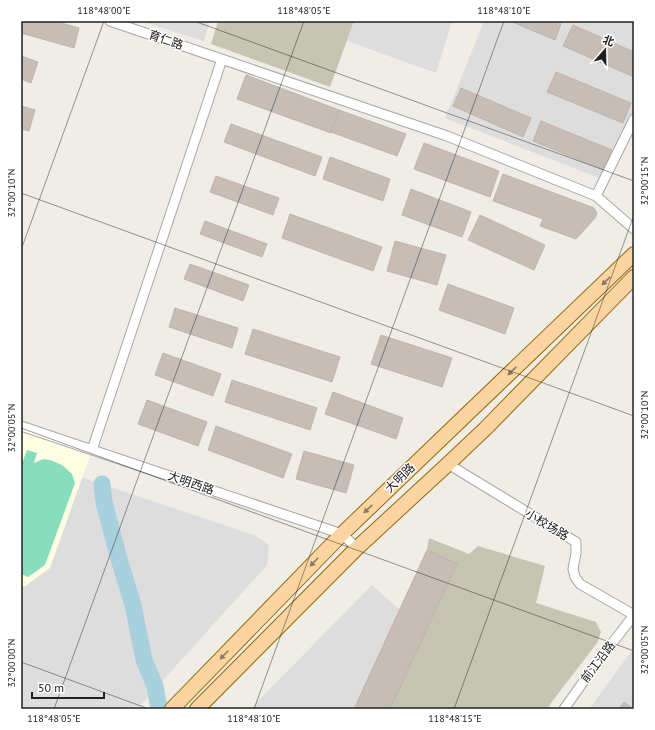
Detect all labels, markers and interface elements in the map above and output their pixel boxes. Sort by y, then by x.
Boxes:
text: 118°48'00"E [77,4,131,17]
text: 118°48'05"E [277,4,331,17]
text: 118°48'10"E [477,4,531,17]
street label: 育仁路 [147,27,186,52]
north arrow [585,30,625,70]
text: 北 [601,32,616,49]
text: 32°00'15"N [638,156,651,206]
text: 32°00'10"N [5,168,18,218]
one-way arrow [601,276,611,286]
one-way arrow [507,366,517,376]
text: 32°00'10"N [638,390,651,440]
text: 32°00'05"N [5,403,18,453]
street label: 大明路 [381,460,418,496]
street label: 大明西路 [166,468,216,497]
one-way arrow [363,504,373,514]
street label: 小校场路 [523,506,572,543]
one-way arrow [309,557,319,567]
text: 32°00'05"N [638,625,651,675]
text: 32°00'00"N [5,638,18,688]
street label: 前江沿路 [577,638,618,685]
one-way arrow [219,650,229,660]
scale bar [32,674,104,700]
text: 50 m [38,680,64,695]
text: 118°48'05"E [27,712,81,725]
text: 118°48'10"E [227,712,281,725]
text: 118°48'15"E [428,712,482,725]

